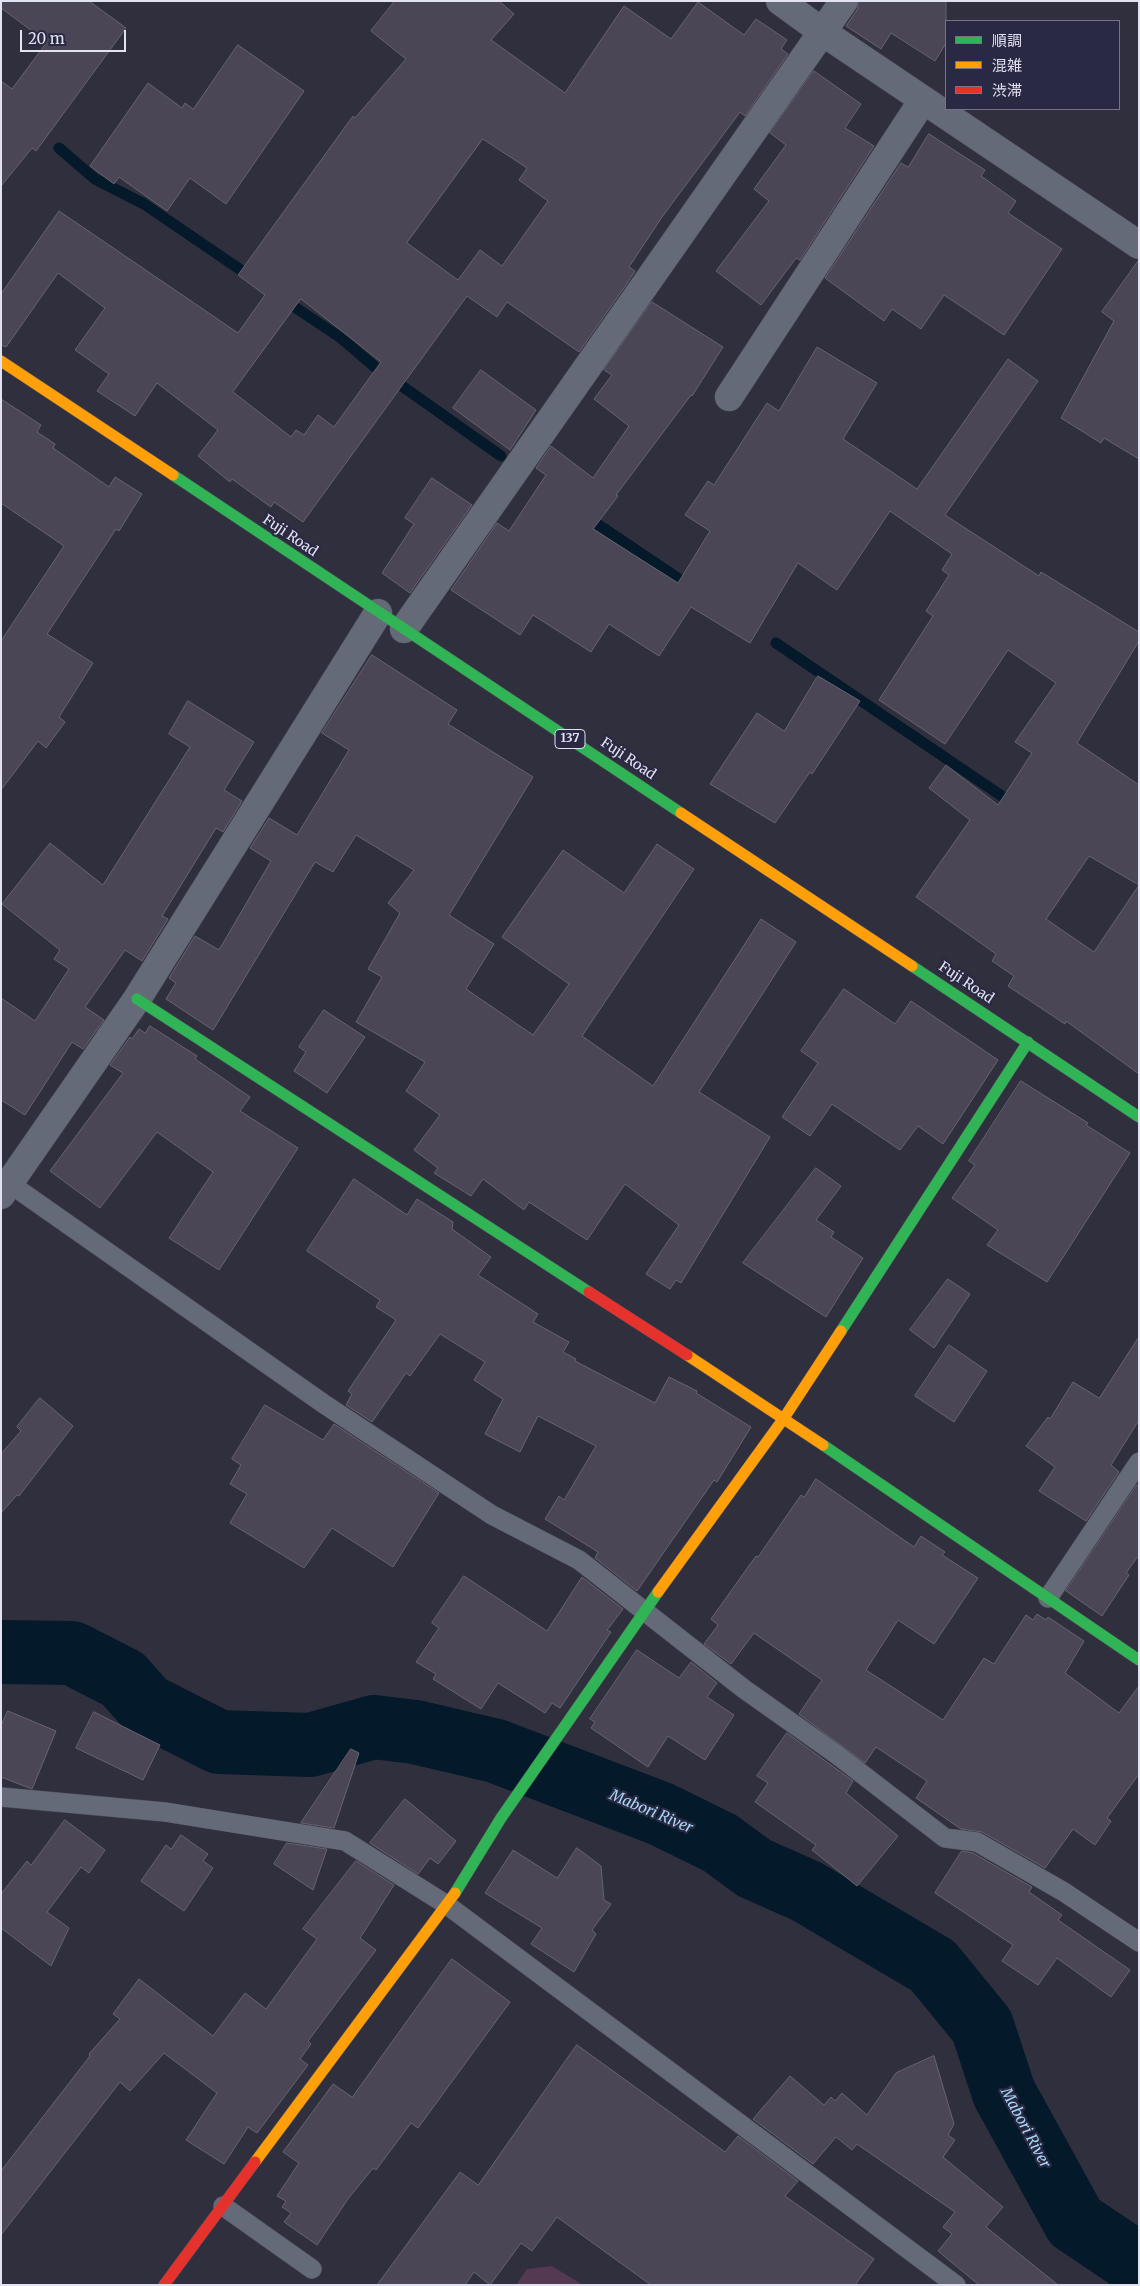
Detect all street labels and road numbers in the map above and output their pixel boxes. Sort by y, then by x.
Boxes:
street label: Fuji Road [259,511,321,561]
road number: 137 [555,730,585,749]
street label: Fuji Road [597,734,659,784]
street label: Fuji Road [935,958,997,1008]

